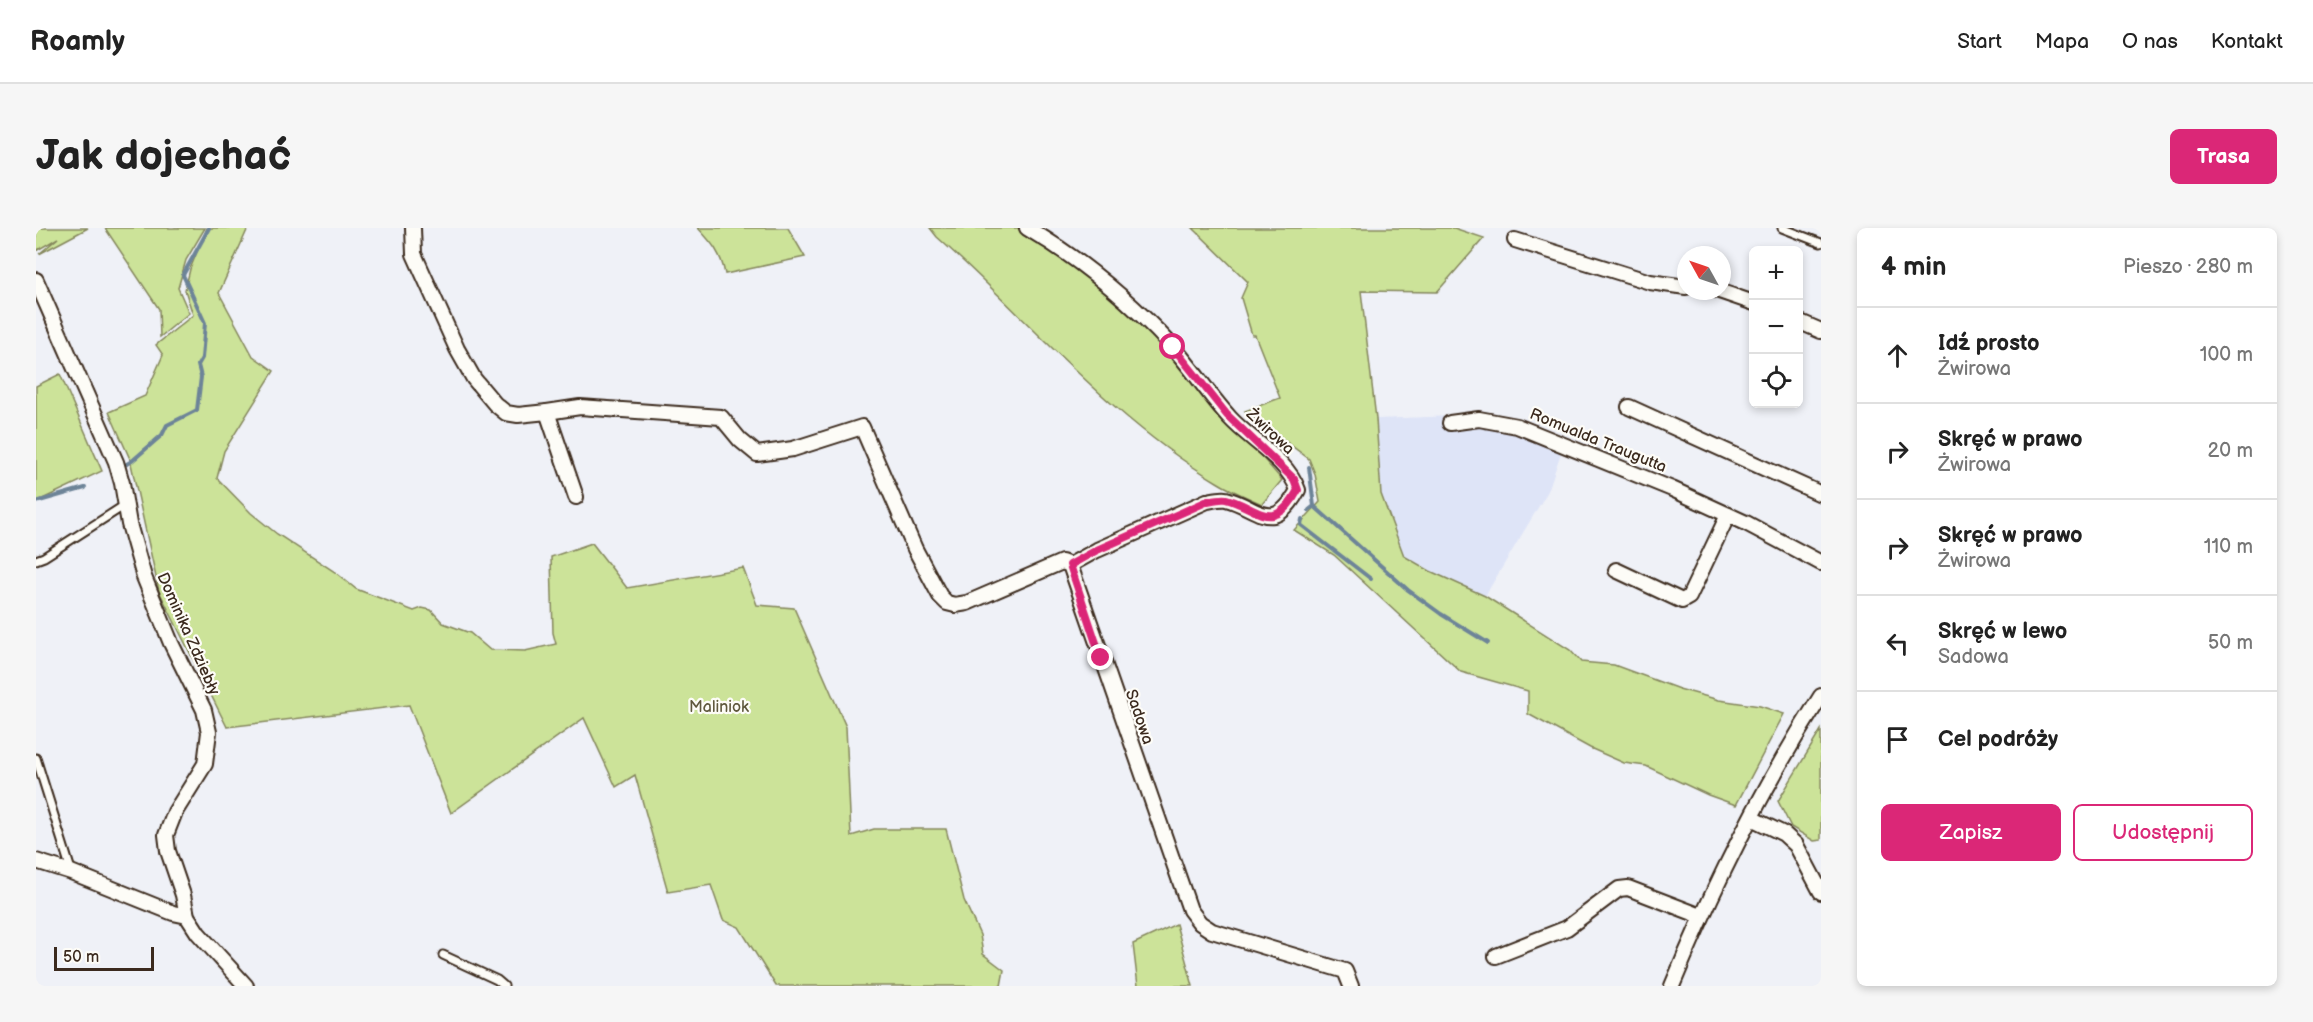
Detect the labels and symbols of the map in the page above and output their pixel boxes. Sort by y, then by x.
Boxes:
north arrow [1677,246,1731,300]
route start [1159,333,1185,359]
street label: Żwirowa [1241,403,1299,459]
street label: Romualda Traugutta [1527,405,1669,477]
street label: Dominika Zdziebły [152,570,224,699]
route end [1087,644,1113,670]
street label: Sadowa [1121,687,1157,747]
park label: Maliniok [689,698,749,717]
scale bar [54,944,154,972]

